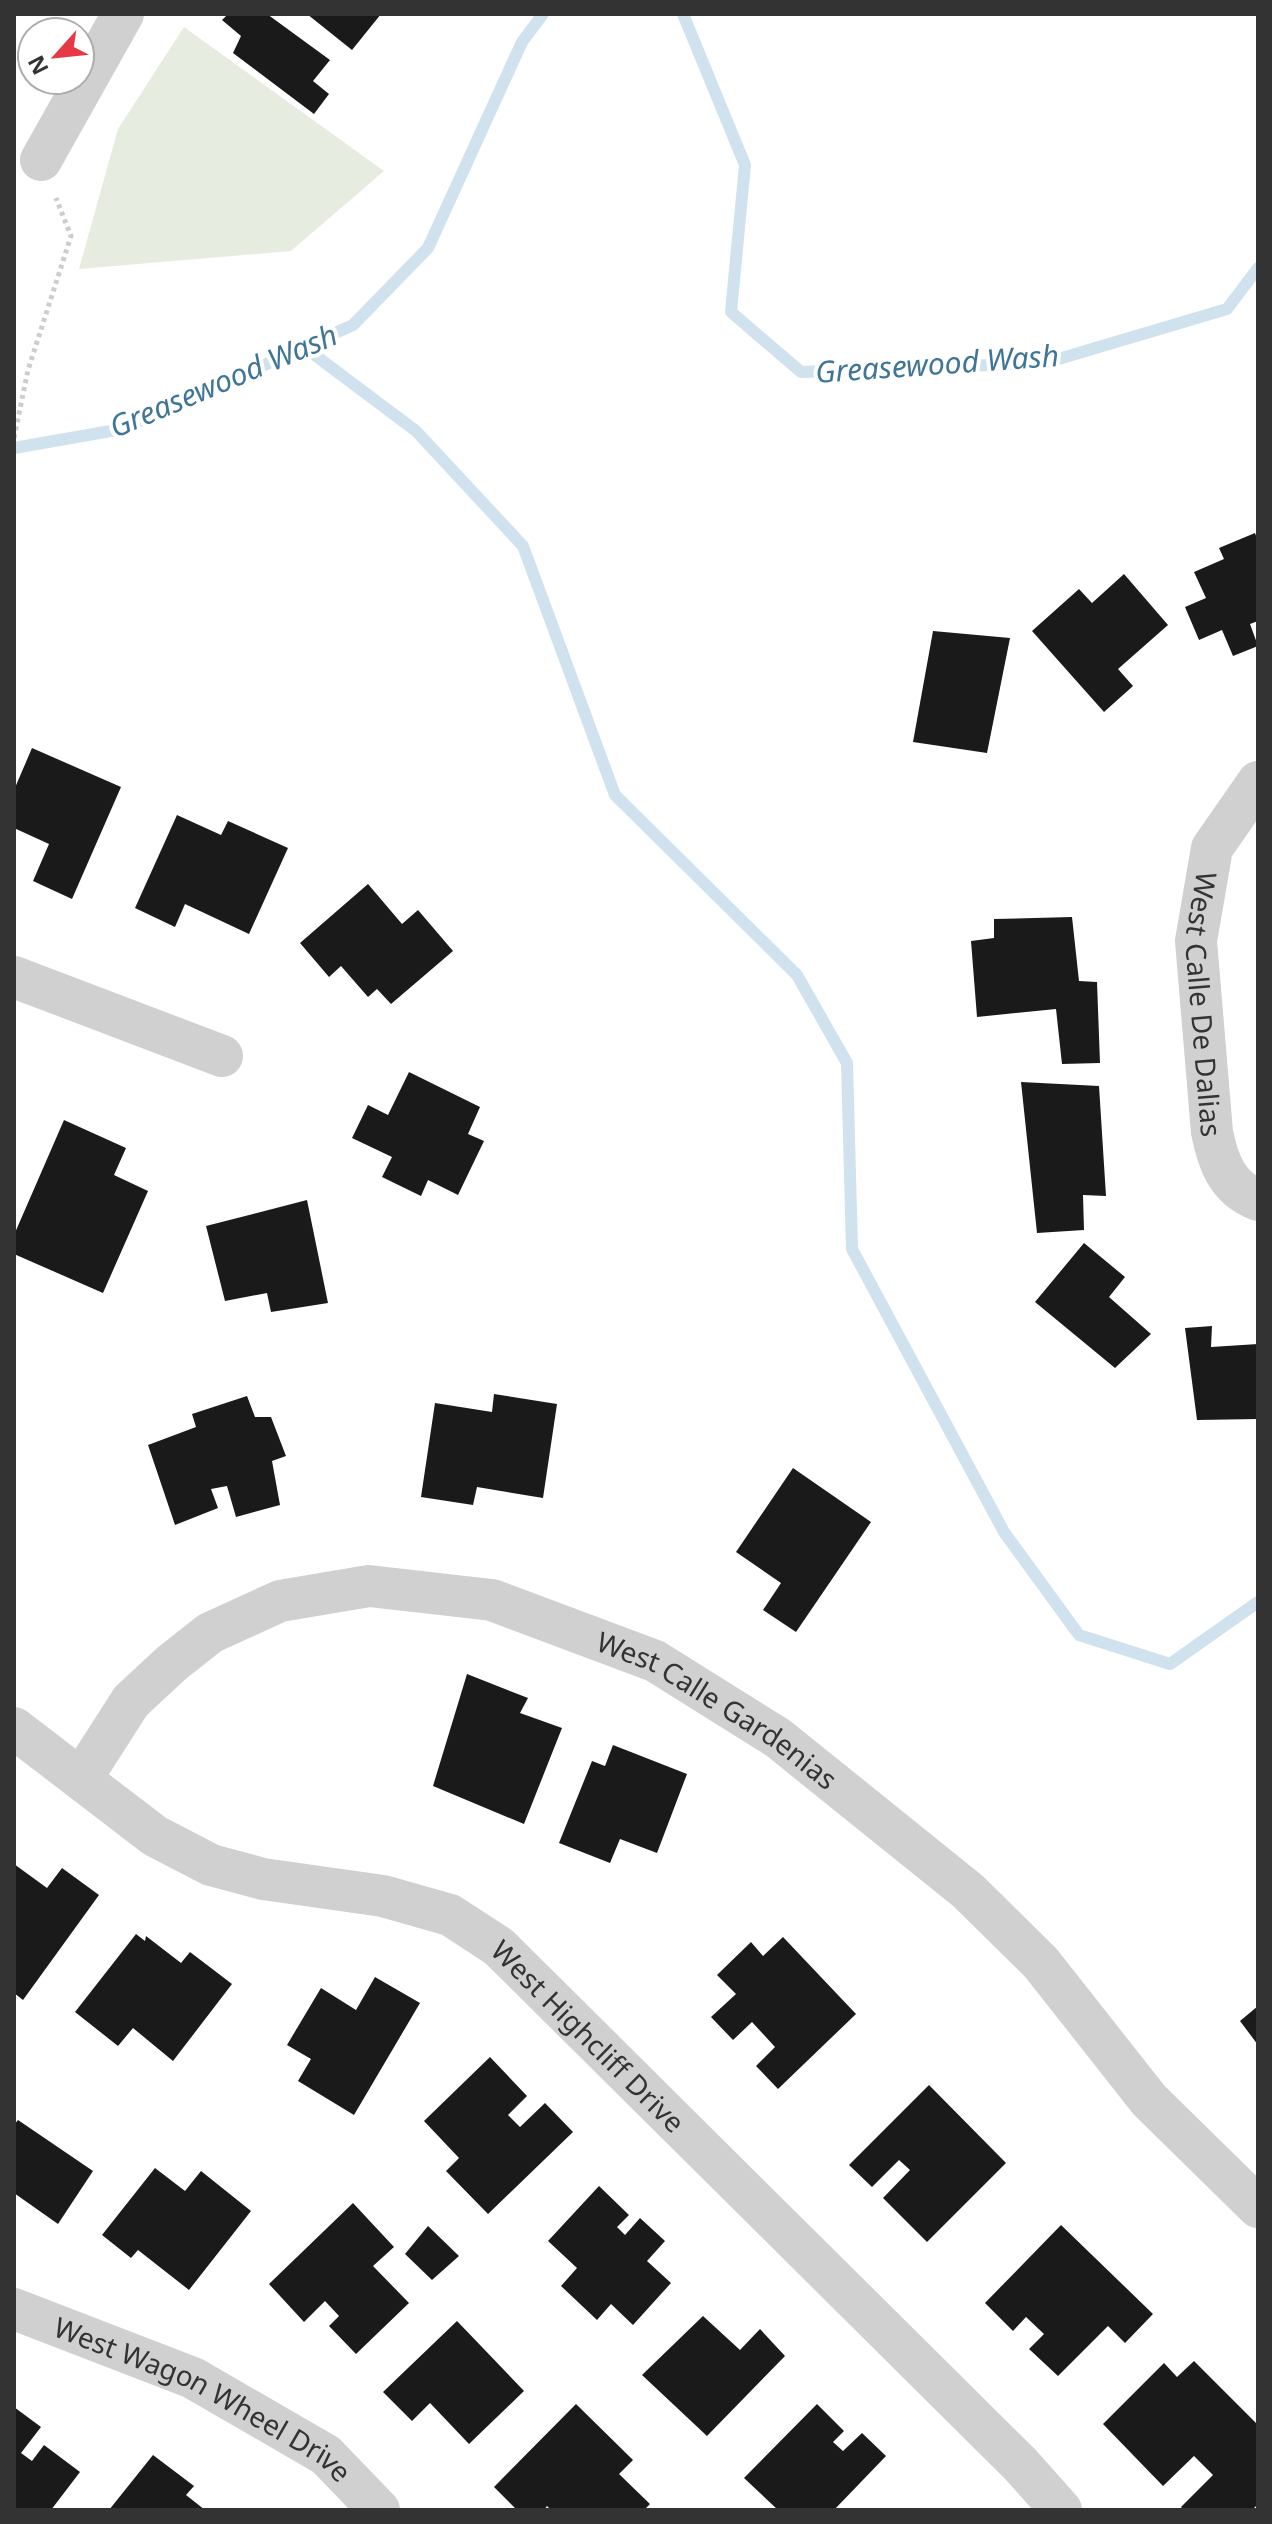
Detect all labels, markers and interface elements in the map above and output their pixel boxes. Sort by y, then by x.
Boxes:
north arrow [16,16,96,96]
text: N [20,51,55,80]
water label: Greasewood Wash [103,313,343,447]
water label: Greasewood Wash [814,334,1060,392]
street label: West Calle De Dalias [1177,869,1231,1138]
street label: West Calle Gardenias [592,1622,845,1798]
street label: West Highcliff Drive [483,1931,694,2140]
street label: West Wagon Wheel Drive [49,2307,360,2490]

